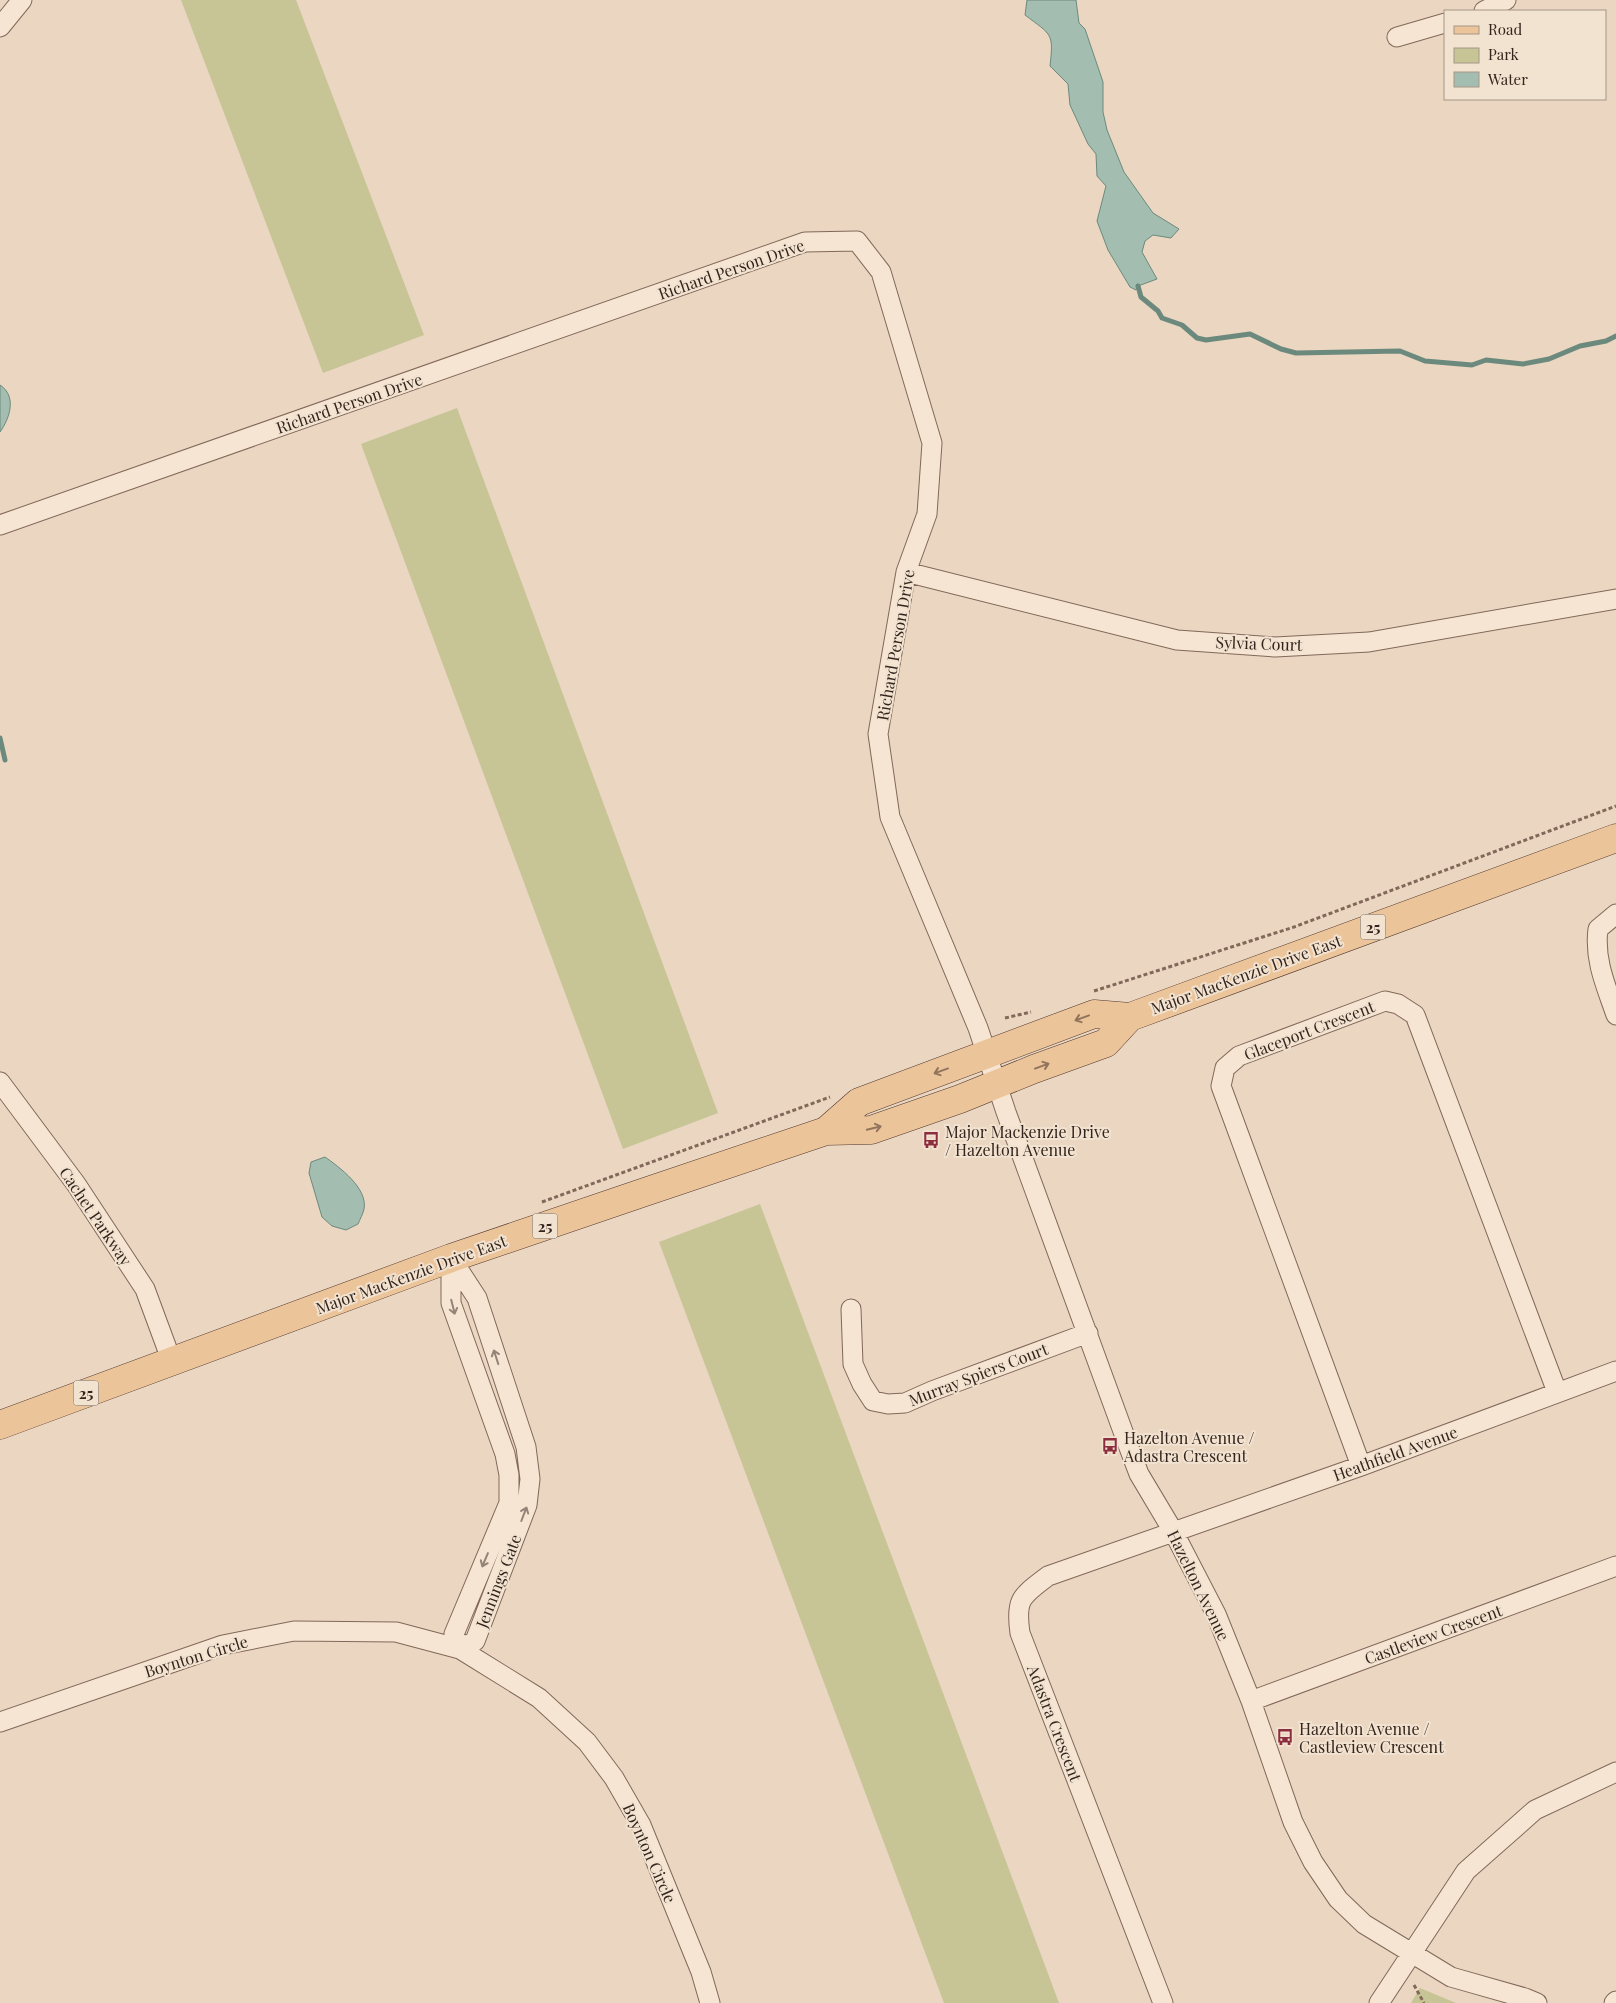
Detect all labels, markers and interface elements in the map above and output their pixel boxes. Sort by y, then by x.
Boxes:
legend [1444,10,1606,100]
text: Road [1488,19,1522,39]
text: Park [1488,44,1520,64]
text: Water [1487,69,1528,89]
street label: Richard Person Drive [655,234,807,304]
street label: Richard Person Drive [273,368,425,438]
street label: Richard Person Drive [871,568,919,722]
street label: Sylvia Court [1215,631,1303,655]
road number: 25 [1360,914,1386,940]
street label: Major MacKenzie Drive East [1148,930,1345,1018]
street label: Glaceport Crescent [1241,995,1378,1065]
one-way arrow [1075,1014,1090,1023]
one-way arrow [1034,1061,1049,1070]
one-way arrow [934,1067,950,1076]
place label: Major Mackenzie Drive / Hazelton Avenue [945,1121,1110,1160]
one-way arrow [866,1123,882,1132]
bus stop icon: Major Mackenzie Drive / Hazelton Avenue [921,1130,941,1150]
street label: Cachet Parkway [55,1163,137,1269]
road number: 25 [532,1214,558,1238]
street label: Major MacKenzie Drive East [313,1230,510,1318]
one-way arrow [449,1298,458,1314]
street label: Murray Spiers Court [905,1338,1051,1410]
one-way arrow [491,1350,501,1366]
road number: 25 [74,1380,98,1406]
street label: Heathfield Avenue [1330,1421,1460,1485]
place label: Hazelton Avenue / Adastra Crescent [1123,1427,1254,1466]
bus stop icon: Hazelton Avenue / Adastra Crescent [1100,1436,1120,1456]
one-way arrow [520,1507,529,1522]
street label: Hazelton Avenue [1163,1526,1235,1644]
street label: Jennings Gate [470,1531,525,1632]
one-way arrow [480,1552,490,1567]
street label: Castleview Crescent [1361,1599,1505,1669]
street label: Boynton Circle [142,1630,250,1682]
street label: Adastra Crescent [1023,1661,1087,1785]
place label: Hazelton Avenue / Castleview Crescent [1299,1718,1444,1757]
bus stop icon: Hazelton Avenue / Castleview Crescent [1275,1727,1295,1747]
street label: Boynton Circle [619,1800,681,1906]

